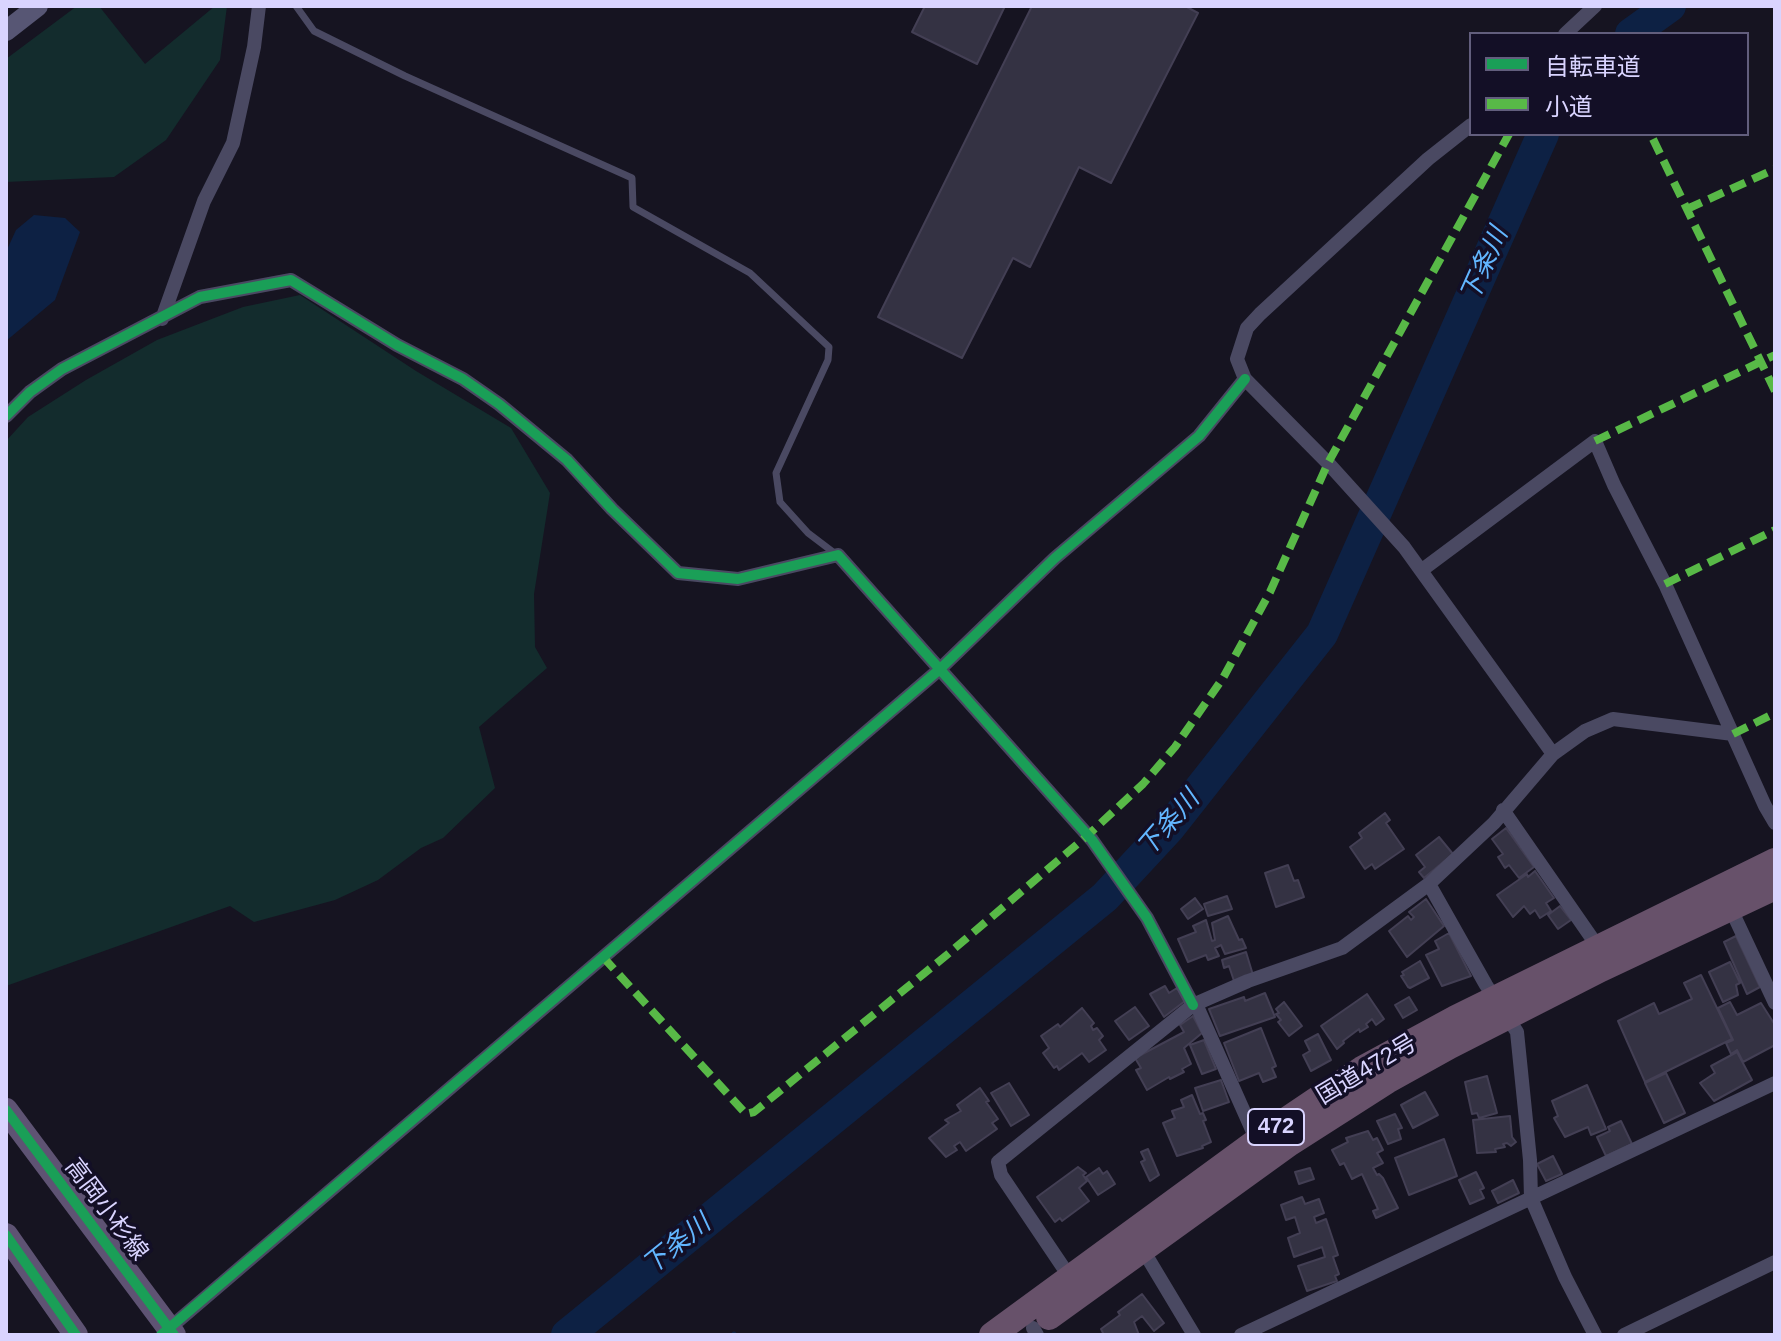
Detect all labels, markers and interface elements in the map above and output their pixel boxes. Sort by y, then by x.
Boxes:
legend [1469,32,1749,136]
text: 自転車道 [1545,53,1641,80]
text: 小道 [1545,93,1593,120]
water label: 下条川 [1455,223,1515,307]
water label: 下条川 [1132,784,1206,864]
street label: 国道472号 [1312,1029,1422,1111]
road number: 472 [1248,1109,1304,1145]
street label: 高岡小杉線 [58,1153,154,1267]
water label: 下条川 [637,1208,717,1282]

